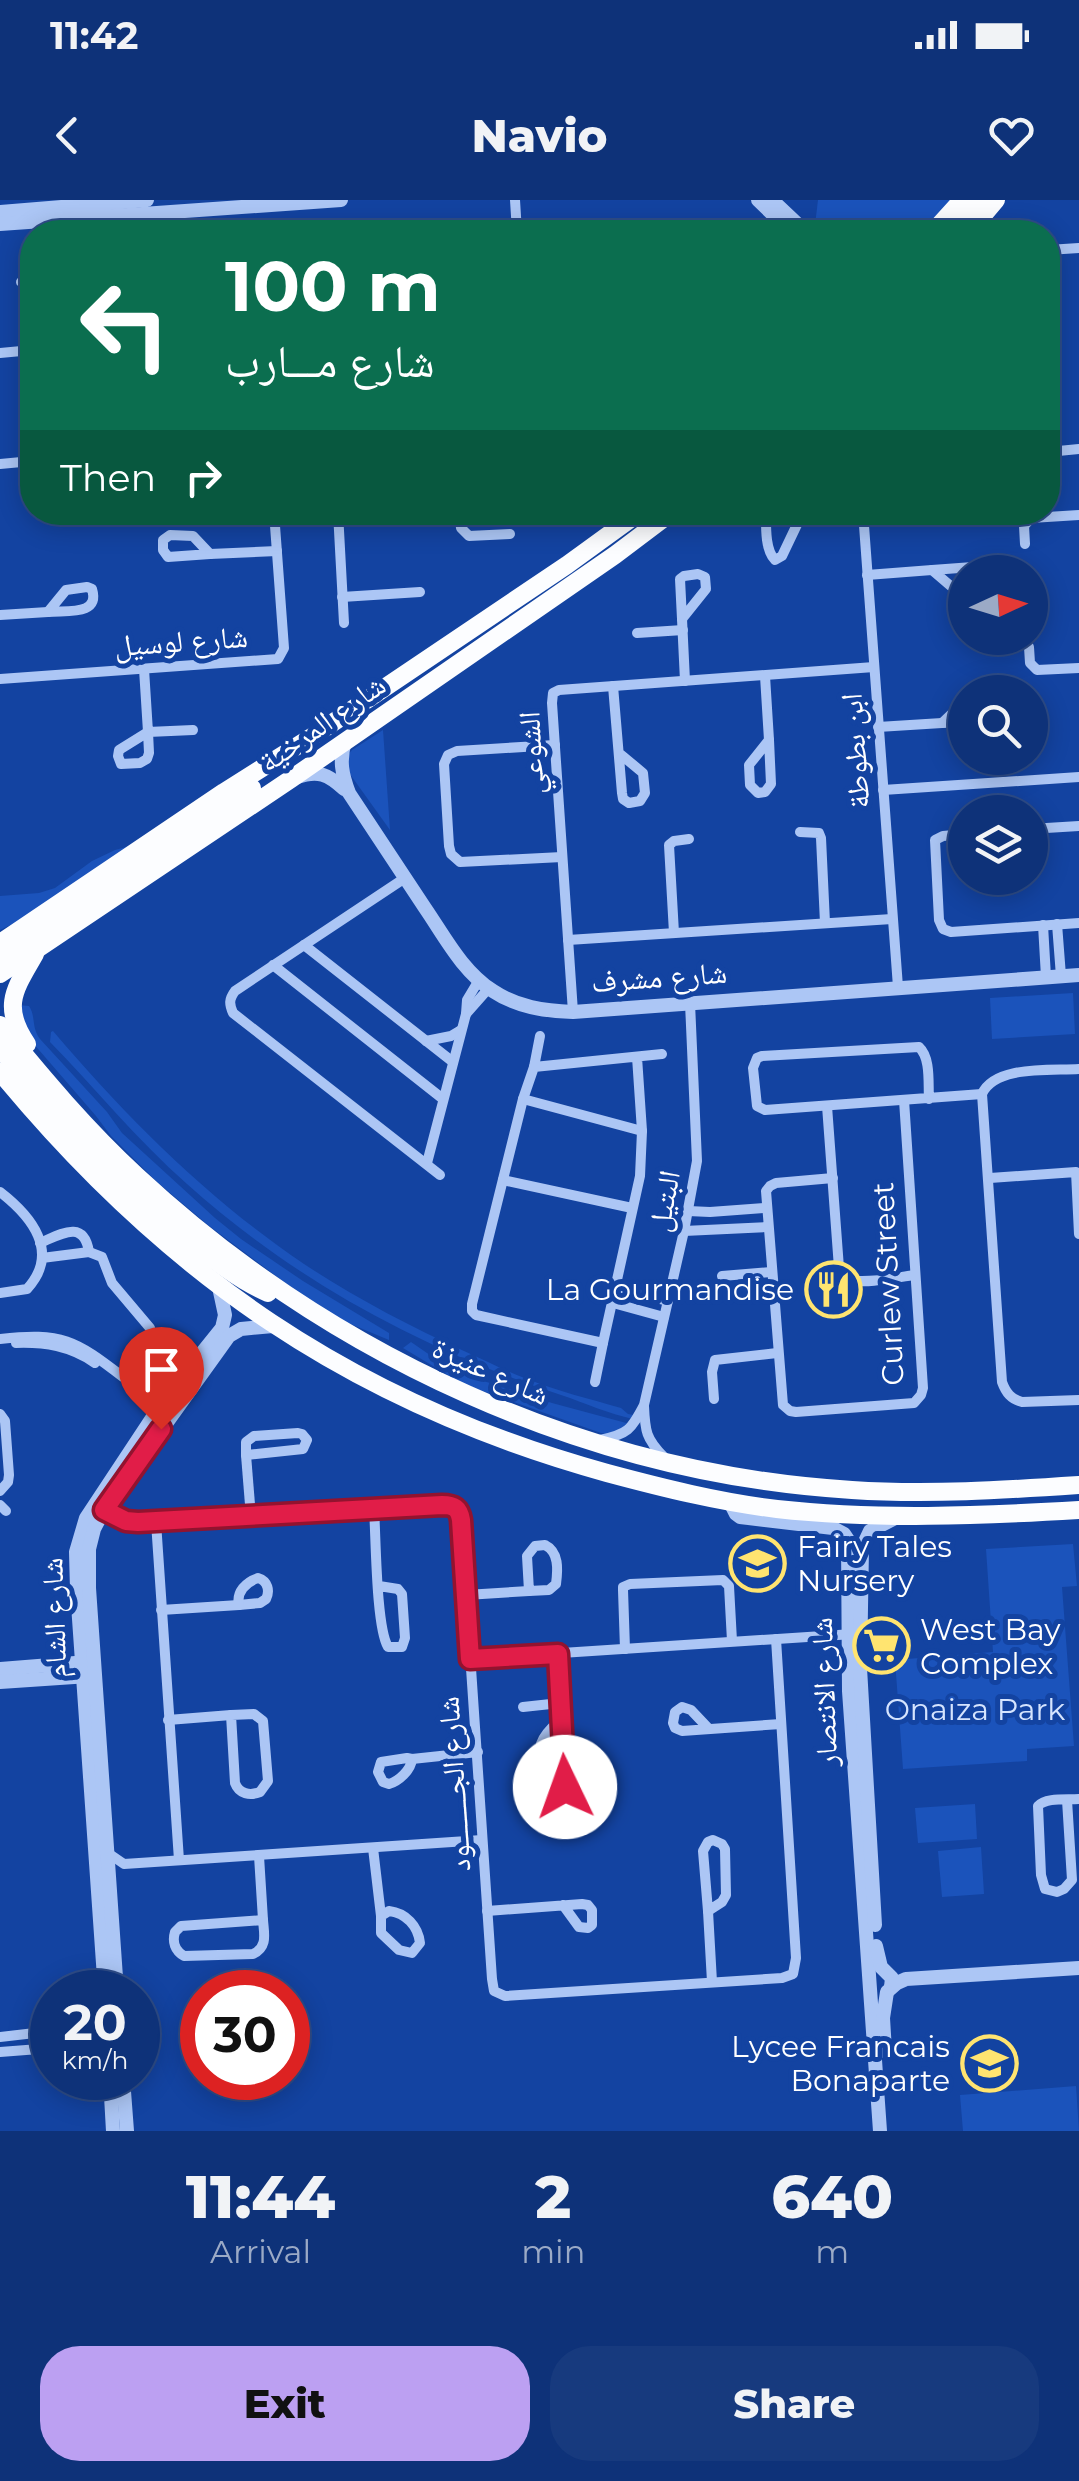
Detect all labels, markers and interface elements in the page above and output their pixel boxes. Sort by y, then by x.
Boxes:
text: 11:42 [50,12,138,59]
icon: back [40,108,95,163]
text: Navio [471,108,608,163]
icon: heart [984,108,1039,163]
text: 100 m [225,243,441,329]
icon: left [60,260,190,390]
text: شارع مـــارب [225,333,435,388]
icon: right [176,450,231,505]
text: Then [60,454,156,501]
north arrow [948,555,1048,655]
map controls [948,555,1048,895]
street label: شارع لوسيل [113,618,249,665]
street label: شارع المرخية [251,666,393,781]
button: search [948,675,1048,775]
street label: ابن بطوطة [833,692,877,810]
street label: الشوعي [510,710,557,796]
button: layers [948,795,1048,895]
street label: شارع مشرف [590,954,728,1001]
street label: البتيل [640,1167,688,1235]
street label: Curlew Street [864,1181,912,1387]
restaurant icon: La Gourmandise [803,1259,863,1319]
place label: La Gourmandise [546,1271,794,1308]
pin [119,1327,204,1430]
street label: شارع عنيزة [426,1329,555,1414]
icon: arrive [134,1342,189,1397]
place label: Fairy Tales Nursery [797,1528,952,1599]
school or university icon: Fairy Tales Nursery [728,1533,788,1593]
street label: شارع الشام [33,1557,76,1679]
place label: West Bay Complex [920,1611,1061,1682]
supermarket icon: West Bay Complex [851,1616,911,1676]
street label: شارع الانتصار [803,1617,846,1768]
park label: Onaiza Park [885,1691,1065,1728]
street label: شارع الجــــــــود [429,1695,480,1873]
position arrow [513,1735,617,1839]
speed limit sign: 30 [180,1970,310,2100]
text: 20 [63,1992,127,2053]
place label: Lycee Francais Bonaparte [731,2028,950,2099]
school or university icon: Lycee Francais Bonaparte [959,2033,1019,2093]
text: km/h [62,2045,128,2075]
text: 11:44 [186,2160,335,2233]
text: 2 [535,2160,571,2233]
text: 640 [771,2160,893,2233]
text: Arrival [210,2232,311,2271]
text: min [521,2232,585,2271]
text: m [815,2232,849,2271]
button: Exit [40,2346,530,2461]
button: Share [550,2346,1039,2461]

